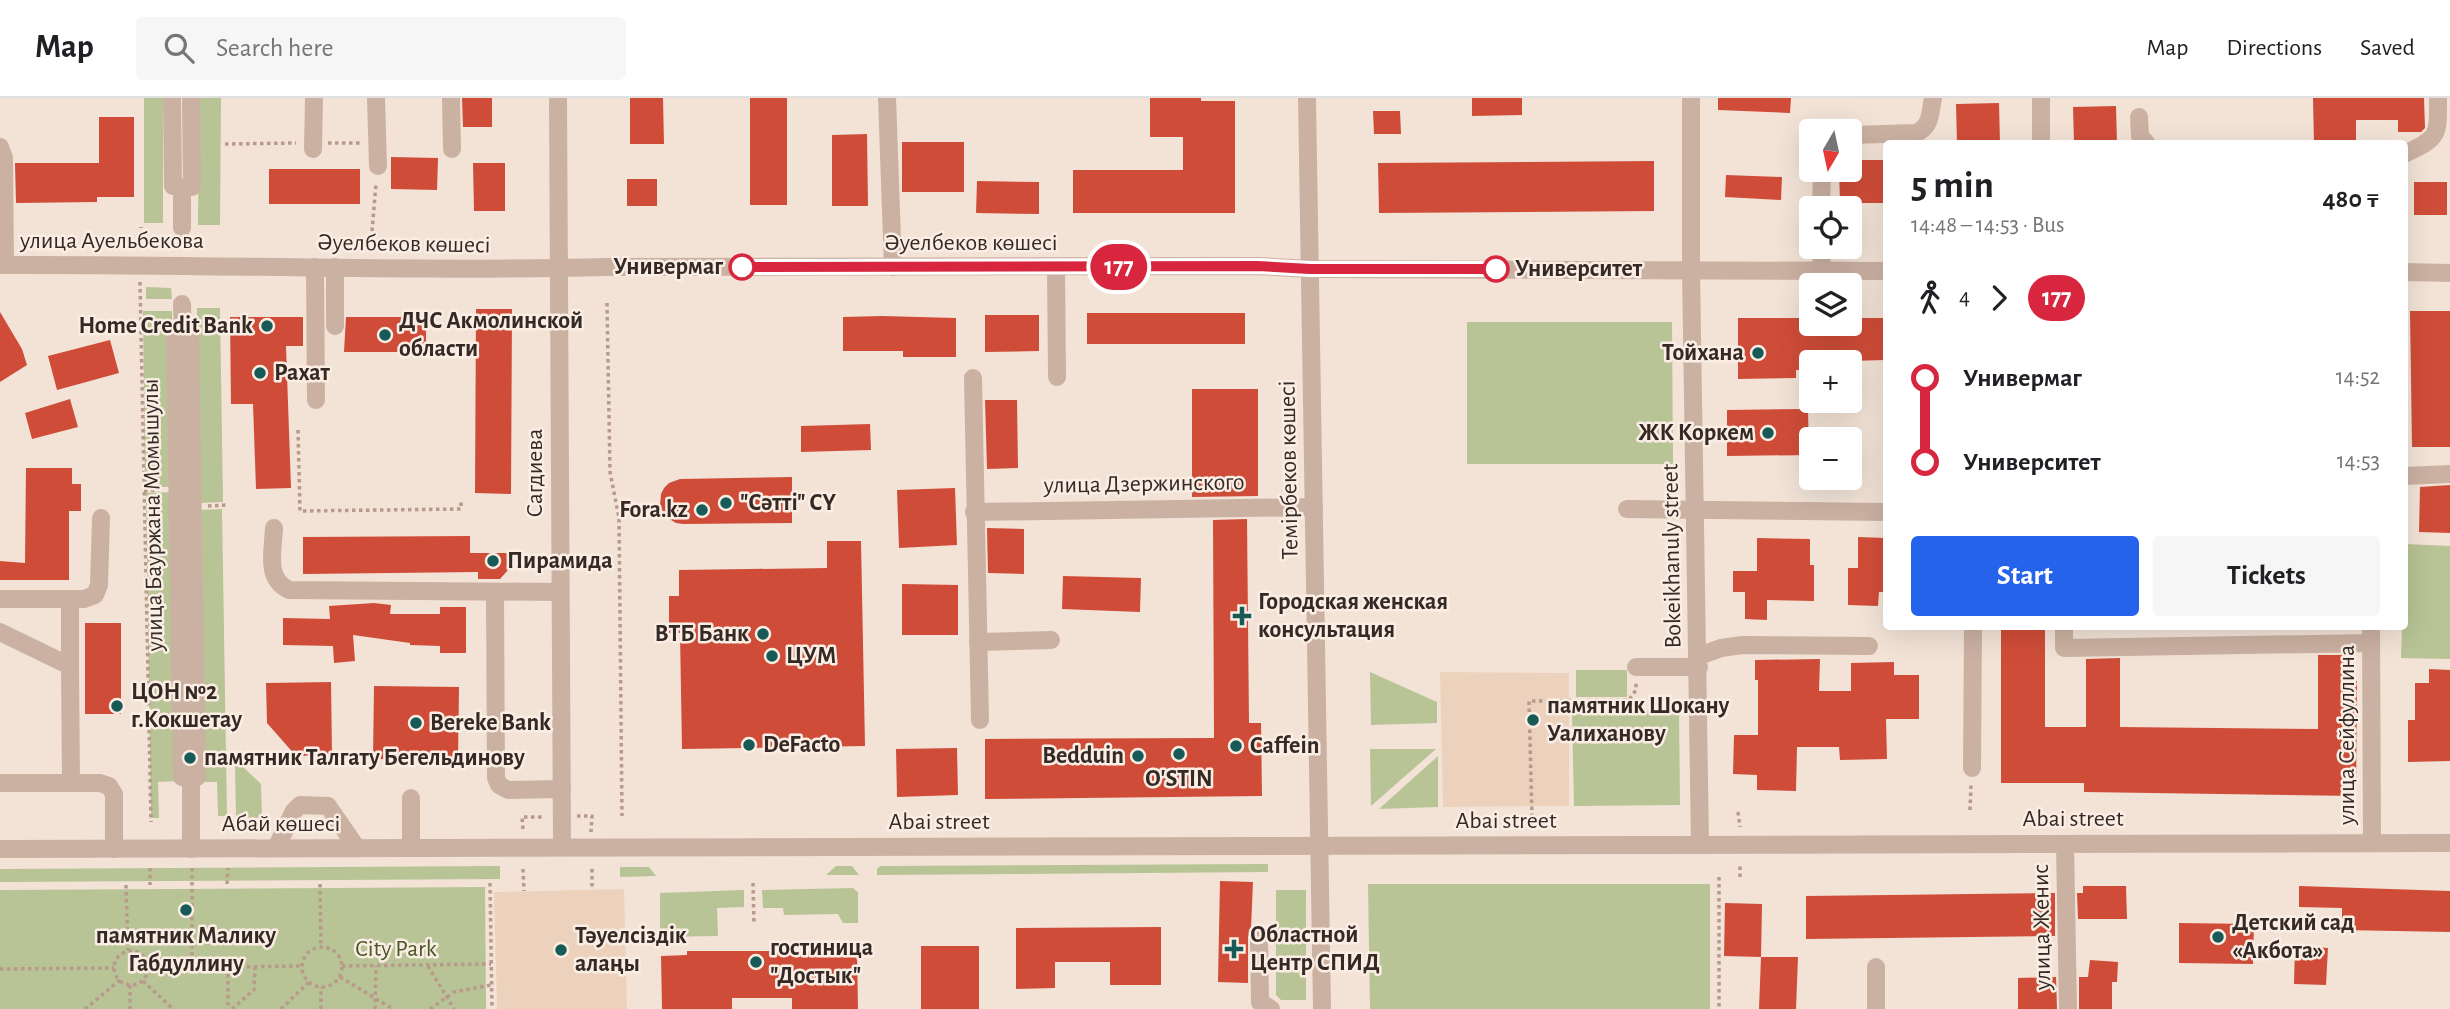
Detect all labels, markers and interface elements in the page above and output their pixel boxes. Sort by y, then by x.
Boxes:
search box [136,17,626,80]
icon: search [160,29,198,67]
text: Map [35,31,94,64]
text: Search here [216,35,334,61]
text: Map [2146,36,2188,60]
text: Directions [2226,36,2322,60]
text: Saved [2360,36,2415,60]
north arrow [1799,119,1862,182]
map controls [1799,119,1862,490]
text: 5 min [1911,167,1994,205]
text: 480 ₸ [2322,186,2380,212]
button: locate [1799,196,1862,259]
text: 14:48 – 14:53 · Bus [1911,214,2065,237]
street label: улица Ауельбекова [19,229,204,253]
street label: Әуелбеков көшесі [317,230,491,258]
street label: Әуелбеков көшесі [884,231,1058,255]
line badge: 177 [1079,244,1159,290]
marker: Универмаг [729,254,755,280]
place label: Универмаг [613,255,723,279]
text: 177 [1104,255,1134,279]
marker: Университет [1483,256,1509,282]
place label: Университет [1515,257,1643,281]
button: layers [1799,273,1862,336]
icon: walk [1911,279,1949,317]
icon: forward [1980,279,2018,317]
text: 4 [1959,286,1970,309]
text: 177 [2042,286,2071,310]
place label: ДЧС Акмолинской области [399,309,583,361]
place label: Home Credit Bank [79,314,253,338]
marker: Home Credit Bank [259,318,275,334]
marker: ДЧС Акмолинской области [377,327,393,343]
place label: Тойхана [1662,341,1744,365]
marker: Тойхана [1750,345,1766,361]
button: + [1799,350,1862,413]
place label: Рахат [274,361,331,385]
marker: Рахат [252,365,268,381]
text: Универмаг [1963,365,2082,391]
text: 14:52 [2336,366,2380,389]
street label: улица Бауржана Момышулы [139,378,167,653]
street label: Темірбеков көшесі [1275,380,1303,560]
place label: ЖК Коркем [1638,421,1754,445]
marker: ЖК Коркем [1760,425,1776,441]
button: − [1799,427,1862,490]
street label: Сагдиева [523,429,547,517]
text: Университет [1963,449,2101,475]
text: 14:53 [2337,450,2380,473]
street label: Bokeikhanuly street [1658,463,1686,649]
street label: улица Дзержинского [1042,470,1245,498]
place label: "Сәтті" СY [740,491,836,515]
marker: "Сәтті" СY [718,495,734,511]
place label: Fora.kz [619,498,688,522]
marker: Fora.kz [694,502,710,518]
button: Start [1911,536,2139,616]
button: Tickets [2153,536,2380,616]
place label: Пирамида [507,549,613,573]
marker: Пирамида [485,553,501,569]
place label: Городская женская консультация [1258,590,1448,642]
marker: Городская женская консультация [1232,606,1252,626]
place label: ВТБ Банк [654,622,749,646]
marker: ВТБ Банк [755,626,771,642]
place label: ЦУМ [786,644,836,668]
street label: улица Сейфуллина [2335,645,2359,826]
marker: ЦУМ [764,648,780,664]
place label: ЦОН №2 г.Кокшетау [131,680,242,732]
place label: памятник Шокану Уалиханову [1547,694,1730,746]
marker: ЦОН №2 г.Кокшетау [109,698,125,714]
place label: Bereke Bank [430,711,551,735]
marker: памятник Шокану Уалиханову [1525,712,1541,728]
marker: Bereke Bank [408,715,424,731]
place label: DeFacto [763,733,840,757]
place label: Caffein [1250,734,1319,758]
marker: DeFacto [741,737,757,753]
marker: Caffein [1228,738,1244,754]
place label: Bedduin [1042,744,1124,768]
place label: памятник Талгату Бегельдинову [204,746,525,770]
marker: O'STIN [1171,746,1187,762]
marker: Bedduin [1130,748,1146,764]
marker: памятник Талгату Бегельдинову [182,750,198,766]
place label: O'STIN [1145,767,1213,791]
street label: Abai street [2022,807,2124,831]
street label: Abai street [1455,809,1557,833]
street label: Abai street [888,810,990,834]
street label: Абай көшесі [222,812,340,836]
street label: улица Женис [2029,864,2055,991]
marker: памятник Малику Габдуллину [178,902,194,918]
place label: Детский сад «Акбота» [2232,911,2354,963]
place label: Областной Центр СПИД [1250,923,1380,975]
place label: памятник Малику Габдуллину [96,924,276,976]
place label: Тәуелсіздік алаңы [575,924,687,976]
marker: Детский сад «Акбота» [2210,929,2226,945]
place label: гостиница "Достык" [770,936,873,988]
park label: City Park [355,937,437,961]
marker: Областной Центр СПИД [1224,939,1244,959]
marker: Тәуелсіздік алаңы [553,942,569,958]
marker: гостиница "Достык" [748,954,764,970]

